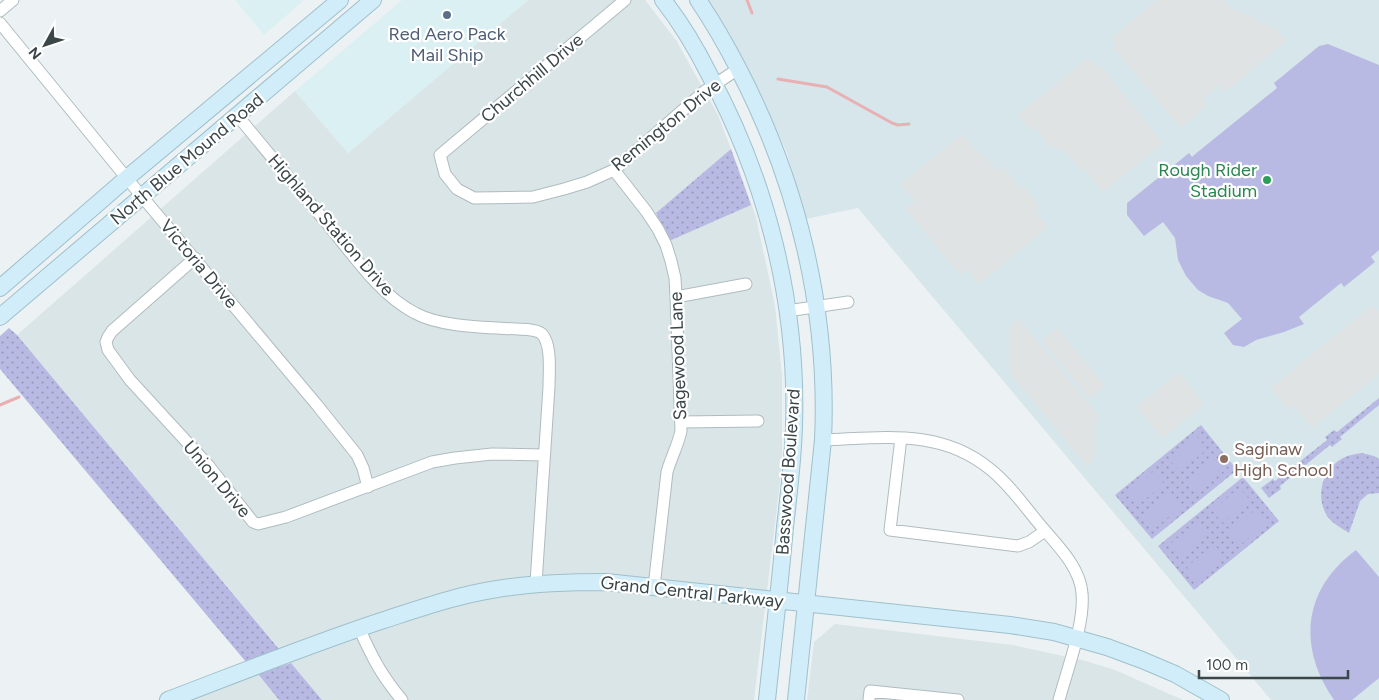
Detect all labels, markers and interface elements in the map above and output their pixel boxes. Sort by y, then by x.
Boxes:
marker: Red Aero Pack Mail Ship [441,9,453,21]
north arrow [20,20,70,70]
place label: Red Aero Pack Mail Ship [389,23,506,66]
street label: Churchhill Drive [476,29,588,127]
text: N [25,43,45,63]
street label: Remington Drive [607,74,725,176]
street label: North Blue Mound Road [106,88,268,230]
street label: Highland Station Drive [263,149,399,301]
place label: Rough Rider Stadium [1158,159,1257,202]
marker: Rough Rider Stadium [1261,174,1273,186]
street label: Victoria Drive [156,215,243,313]
street label: Sagewood Lane [665,291,691,421]
street label: Basswood Boulevard [771,388,805,556]
street label: Union Drive [179,436,256,522]
place label: Saginaw High School [1234,438,1332,481]
marker: Saginaw High School [1218,453,1230,465]
street label: Grand Central Parkway [599,571,785,613]
scale bar [1199,648,1348,680]
text: 100 m [1206,656,1248,674]

